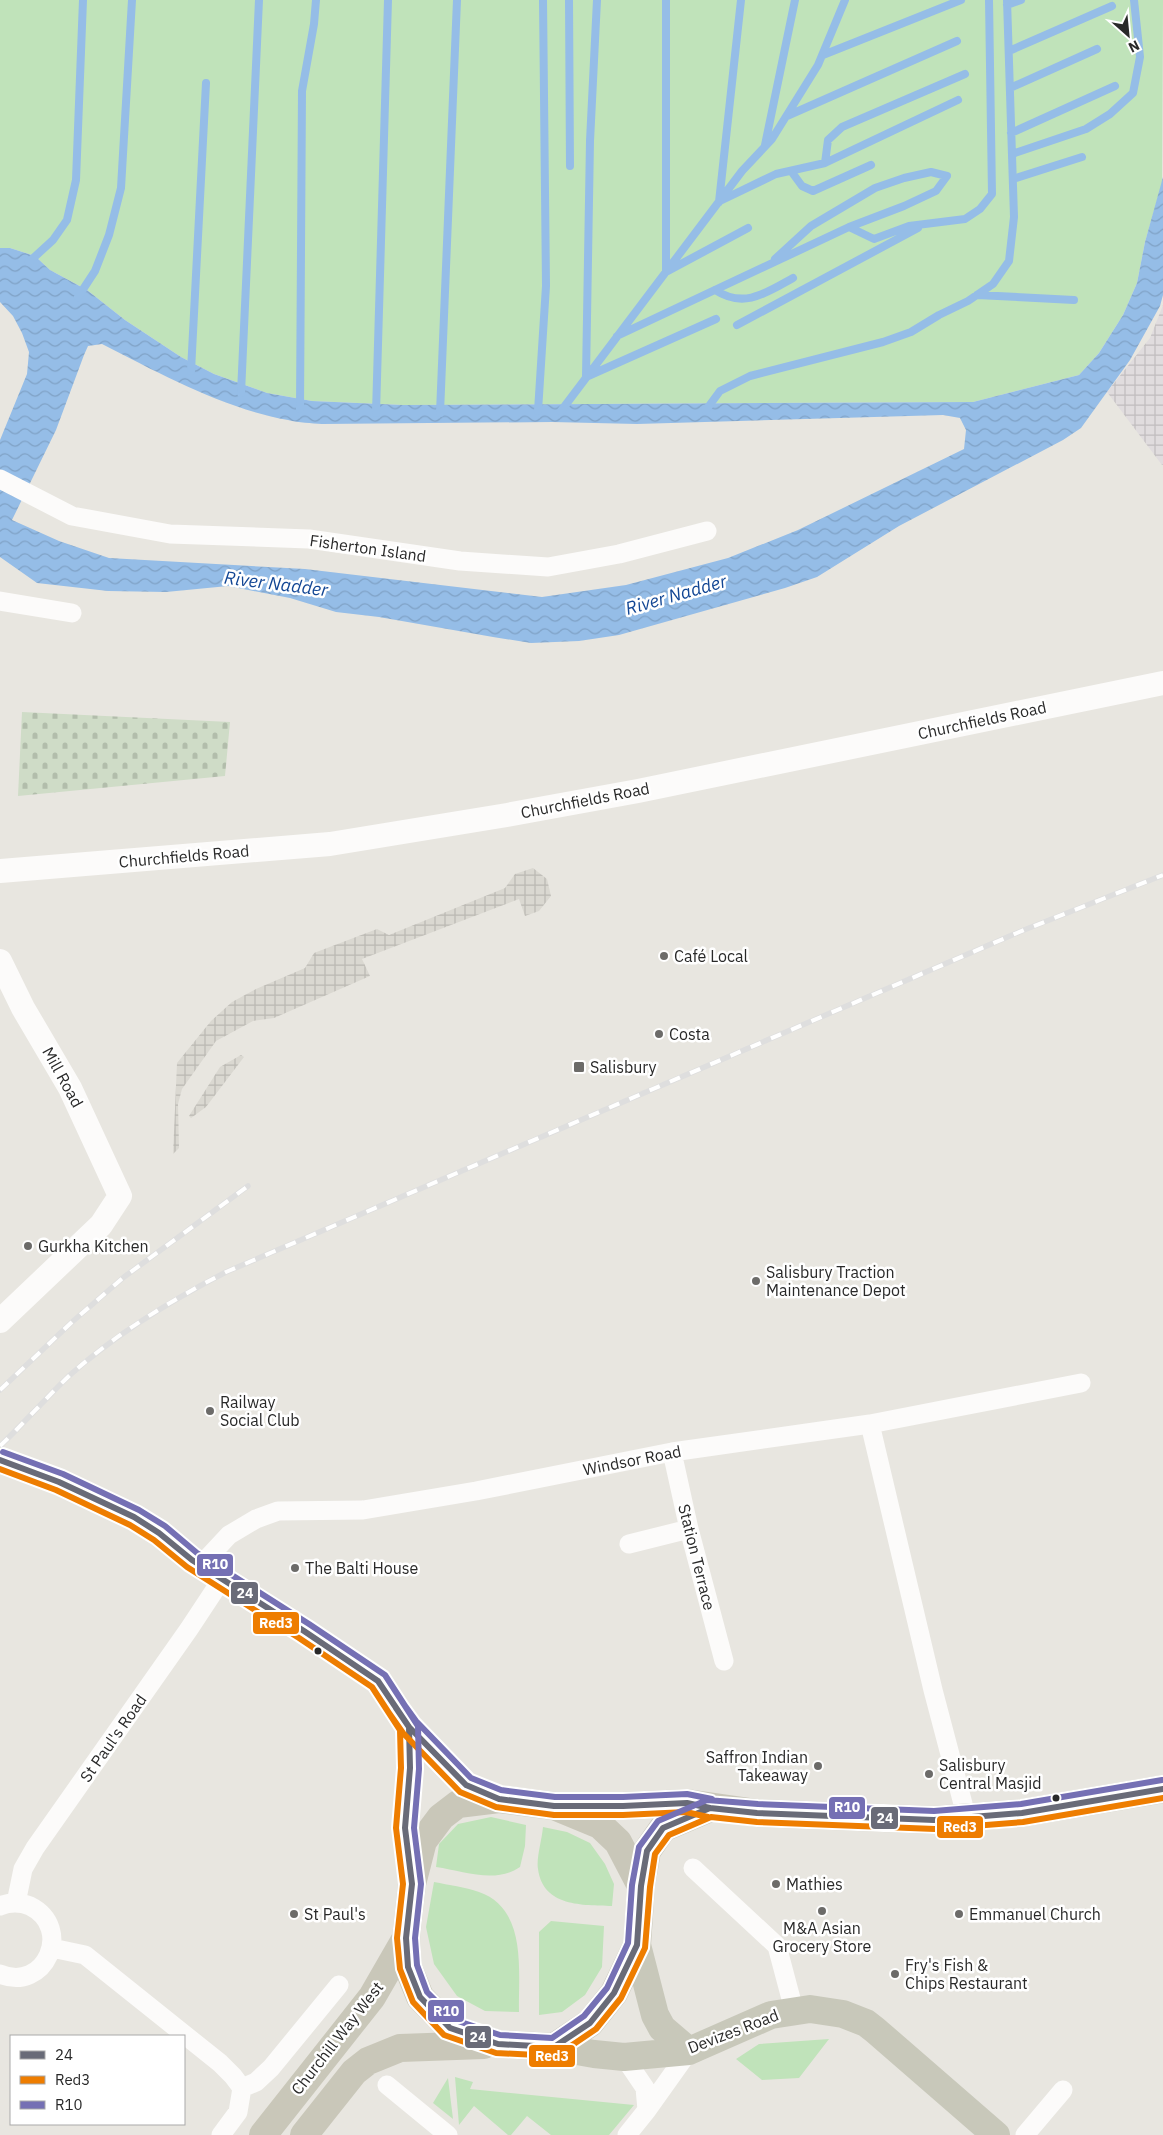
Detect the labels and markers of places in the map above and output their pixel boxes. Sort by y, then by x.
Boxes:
place label: Café Local [674,946,748,966]
marker: Café Local [658,950,670,962]
place label: Costa [669,1024,710,1044]
marker: Costa [653,1028,665,1040]
place label: Salisbury [590,1057,656,1077]
marker: Salisbury [572,1060,586,1074]
place label: Gurkha Kitchen [38,1236,149,1256]
marker: Gurkha Kitchen [22,1240,34,1252]
place label: Salisbury Traction Maintenance Depot [766,1262,906,1300]
marker: Salisbury Traction Maintenance Depot [750,1275,762,1287]
place label: Railway Social Club [220,1392,300,1430]
marker: Railway Social Club [204,1405,216,1417]
place label: The Balti House [305,1558,419,1578]
marker: The Balti House [289,1562,301,1574]
unlabelled marker [313,1646,323,1656]
place label: Saffron Indian Takeaway [706,1747,808,1785]
place label: Salisbury Central Masjid [939,1755,1042,1793]
marker: Saffron Indian Takeaway [812,1760,824,1772]
marker: Salisbury Central Masjid [923,1768,935,1780]
unlabelled marker [1051,1793,1061,1803]
place label: Mathies [786,1874,843,1894]
marker: Mathies [770,1878,782,1890]
place label: St Paul's [304,1904,366,1924]
place label: Emmanuel Church [969,1904,1101,1924]
marker: M&A Asian Grocery Store [816,1905,828,1917]
marker: St Paul's [288,1908,300,1920]
marker: Emmanuel Church [953,1908,965,1920]
place label: M&A Asian Grocery Store [773,1918,872,1956]
place label: Fry's Fish & Chips Restaurant [905,1955,1028,1993]
marker: Fry's Fish & Chips Restaurant [889,1968,901,1980]

